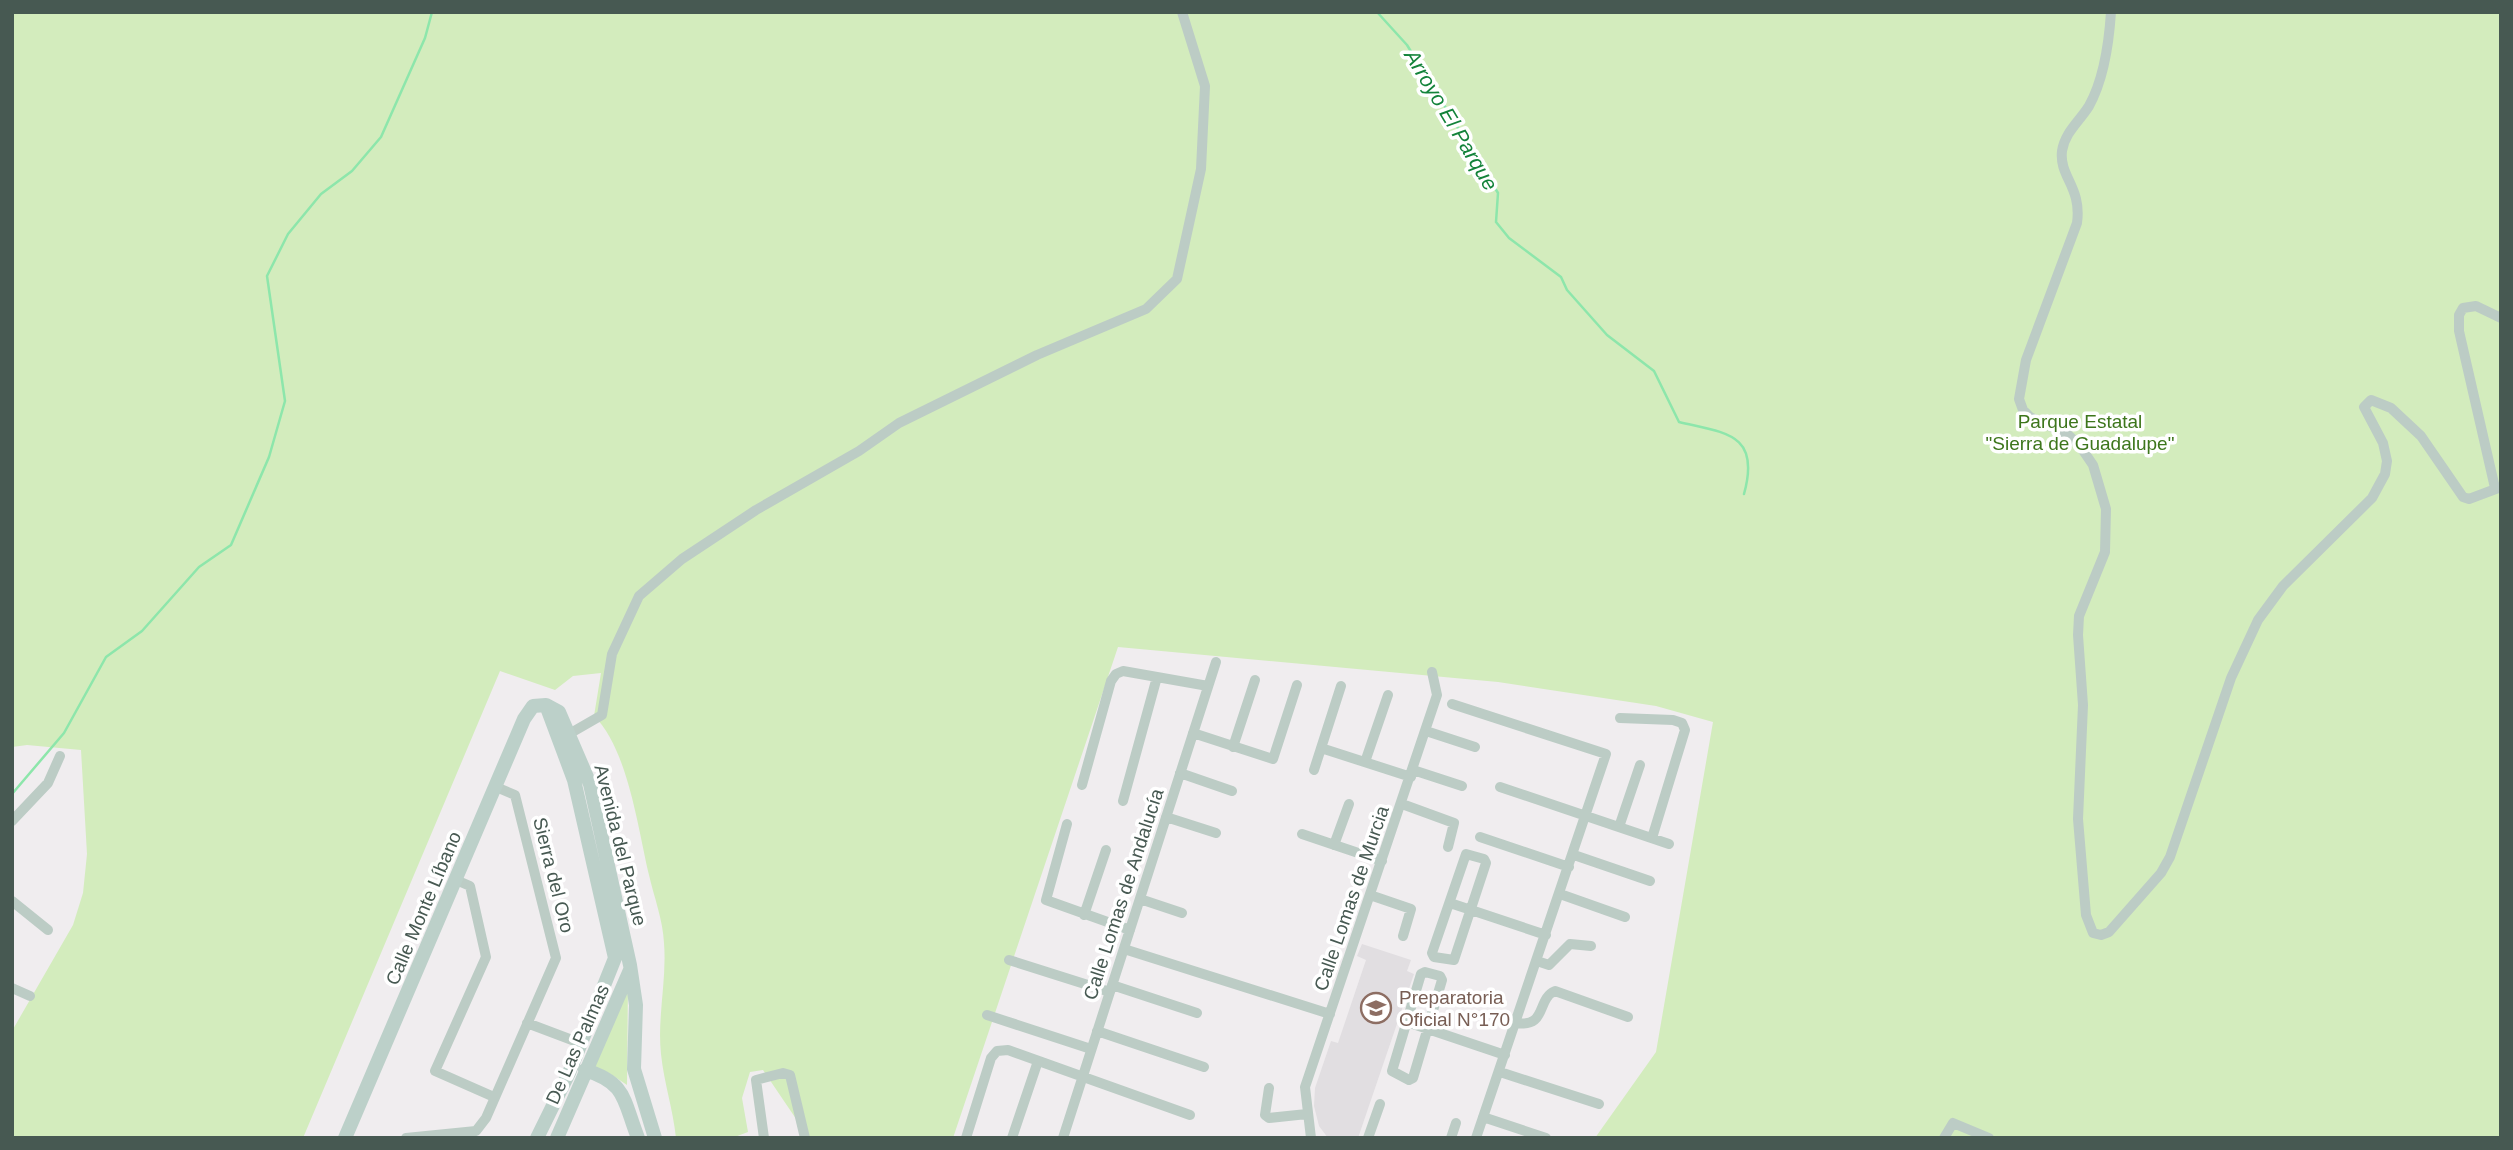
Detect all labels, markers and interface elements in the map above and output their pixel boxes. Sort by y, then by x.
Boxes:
water label: Arroyo El Parque [1399,44,1502,194]
park label: Parque Estatal "Sierra de Guadalupe" [1986,411,2174,454]
street label: Avenida del Parque [590,762,651,928]
street label: Calle Lomas de Andalucía [1079,786,1168,1002]
street label: Calle Lomas de Murcia [1310,802,1393,993]
street label: Sierra del Oro [529,815,578,935]
street label: Calle Monte Líbano [382,828,465,988]
street label: De Las Palmas [542,981,613,1107]
place label: Preparatoria Oficial N°170 [1399,987,1510,1030]
school or university icon: Preparatoria Oficial N°170 [1359,991,1393,1025]

